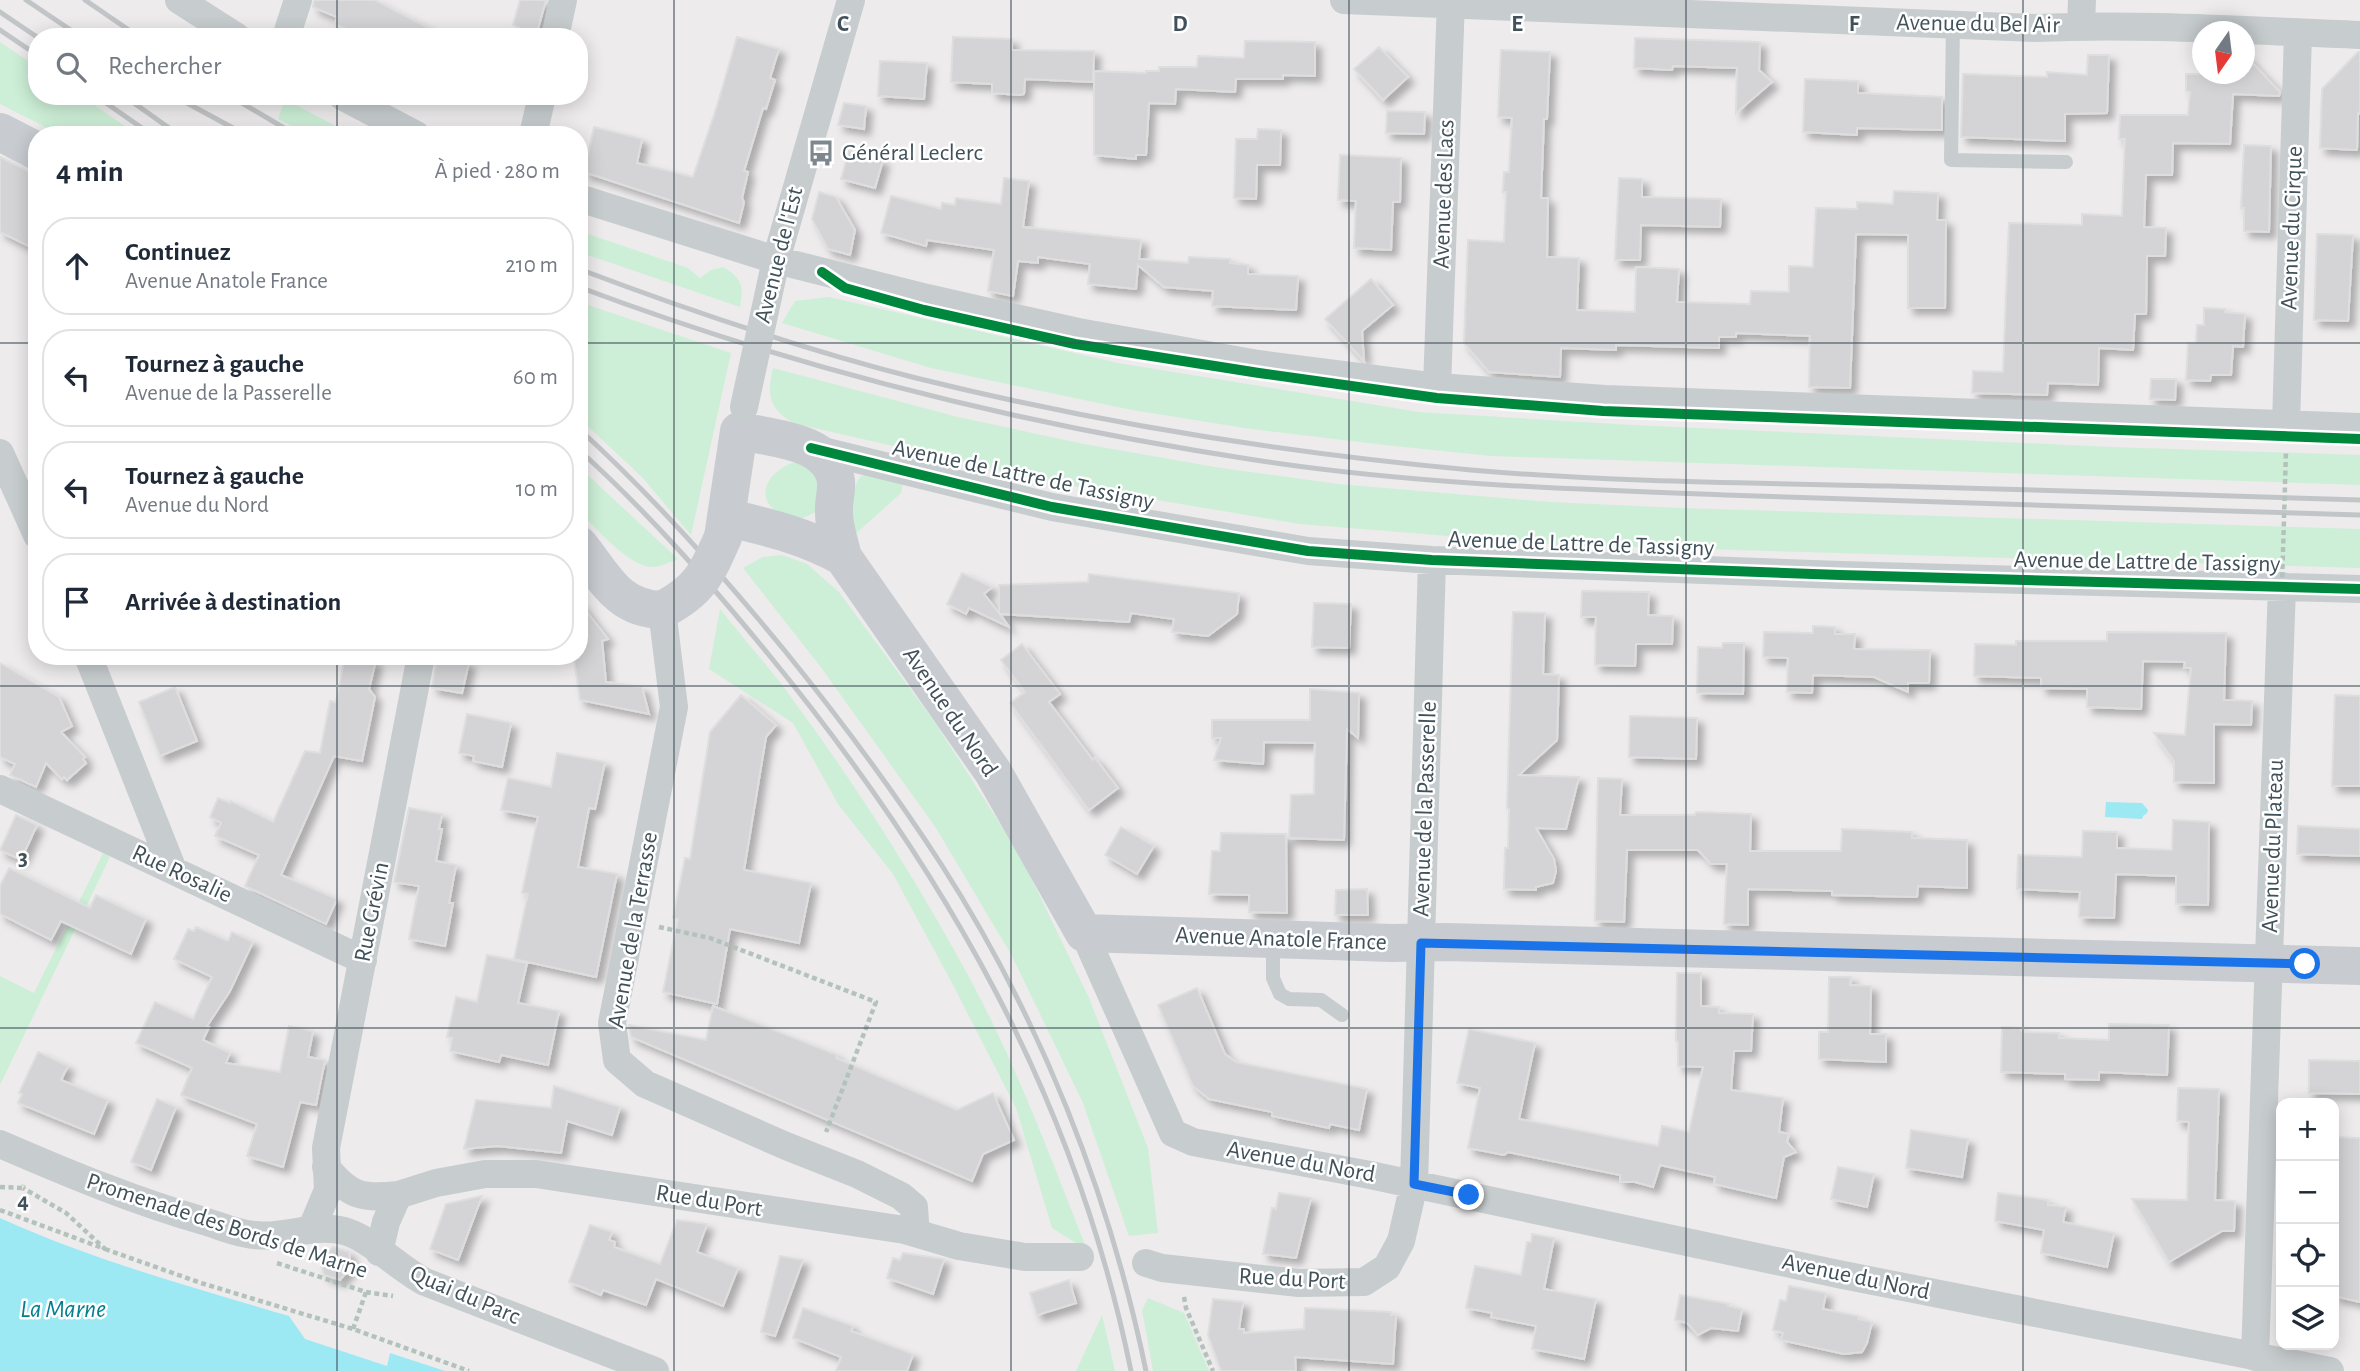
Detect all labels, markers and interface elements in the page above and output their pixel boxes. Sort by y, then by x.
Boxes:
street label: Avenue du Bel Air [1896,11,2060,37]
text: C [837,13,849,36]
text: D [1172,13,1188,36]
text: E [1511,13,1523,36]
text: F [1849,13,1860,36]
north arrow [2192,21,2255,84]
search box [28,28,588,105]
icon: search [52,48,90,86]
text: Rechercher [108,53,221,79]
street label: Avenue des Lacs [1429,119,1459,269]
bus stop icon: Général Leclerc [806,138,836,168]
place label: Général Leclerc [842,141,983,165]
street label: Avenue du Cirque [2277,146,2307,310]
text: 4 min [56,157,124,187]
text: À pied · 280 m [435,160,560,183]
street label: Avenue de l'Est [750,184,808,326]
text: Continuez [125,239,231,265]
icon: ahead [58,247,96,285]
text: 210 m [505,254,558,277]
text: Avenue Anatole France [125,270,328,293]
text: Tournez à gauche [125,351,304,377]
icon: left [58,359,96,397]
text: 60 m [513,366,558,389]
text: Avenue de la Passerelle [125,382,332,405]
street label: Avenue de Lattre de Tassigny [890,436,1156,514]
text: Tournez à gauche [125,463,304,489]
icon: left [58,471,96,509]
text: 10 m [516,478,558,501]
text: Avenue du Nord [125,494,269,517]
street label: Avenue de Lattre de Tassigny [1447,527,1715,561]
street label: Avenue de Lattre de Tassigny [2013,548,2281,576]
icon: arrive [58,583,96,621]
text: Arrivée à destination [125,589,341,615]
street label: Avenue du Nord [898,643,1002,781]
street label: Avenue de la Passerelle [1409,701,1441,917]
street label: Avenue du Plateau [2258,759,2288,933]
street label: Avenue de la Terrasse [604,830,662,1030]
street label: Rue Rosalie [128,840,236,908]
text: 3 [18,847,28,870]
street label: Rue Grévin [351,860,393,964]
street label: Avenue Anatole France [1175,923,1387,955]
route start [2289,948,2320,979]
map controls [2276,1098,2339,1350]
button: + [2276,1098,2339,1161]
street label: Avenue du Nord [1225,1137,1377,1187]
button: − [2276,1161,2339,1224]
street label: Promenade des Bords de Marne [83,1169,371,1283]
route end [1453,1179,1484,1210]
street label: Rue du Port [654,1181,764,1221]
text: 4 [17,1190,29,1213]
button: locate [2276,1224,2339,1287]
street label: Avenue du Nord [1780,1250,1932,1304]
street label: Quai du Parc [407,1261,523,1329]
street label: Rue du Port [1238,1264,1346,1294]
button: layers [2276,1287,2339,1350]
water label: La Marne [20,1296,106,1322]

